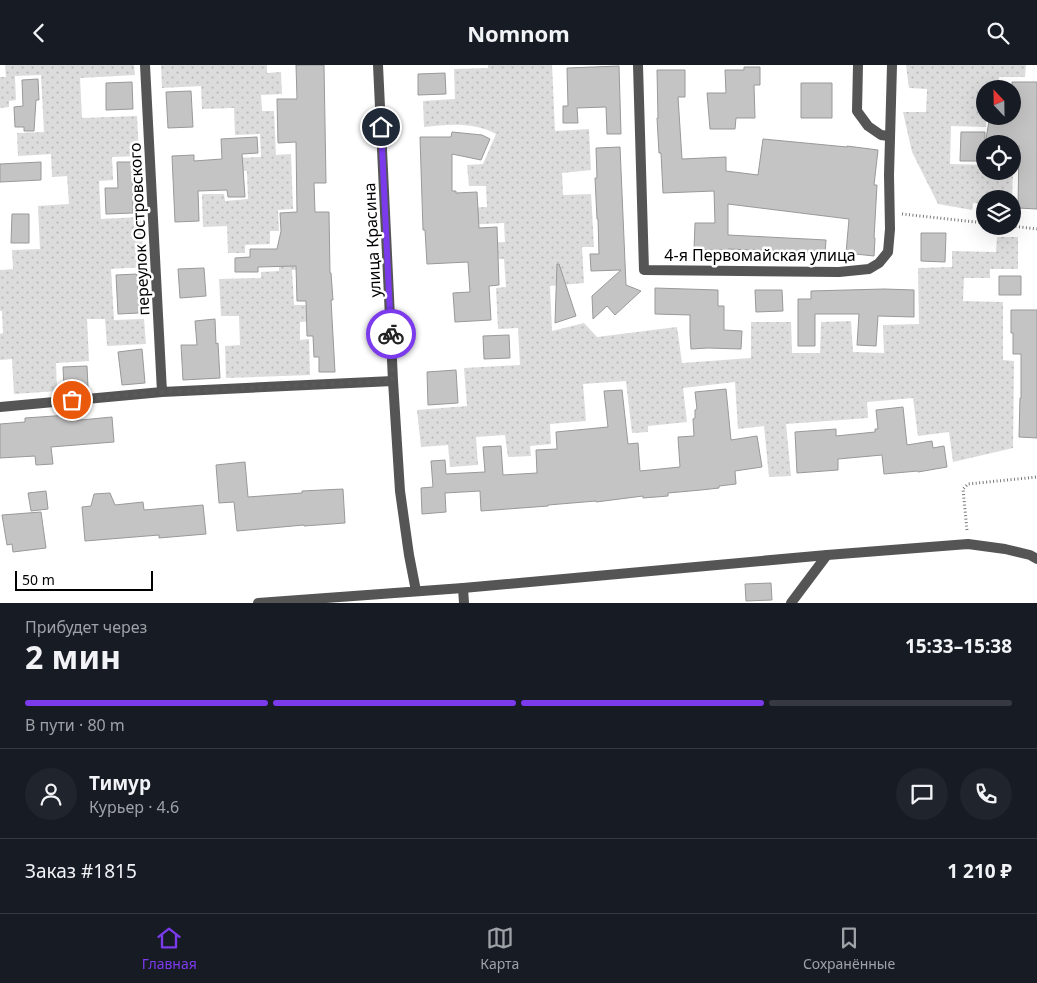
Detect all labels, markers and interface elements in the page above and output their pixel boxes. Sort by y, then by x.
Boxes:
text: Nomnom [467,18,570,48]
icon: back [25,19,53,47]
icon: search [984,19,1012,47]
north arrow [976,80,1021,125]
map controls [976,80,1021,235]
pin [360,106,402,148]
icon: home [367,113,395,141]
button: locate [976,135,1021,180]
street label: переулок Островского [123,142,155,316]
street label: улица Красина [358,182,386,298]
button: layers [976,190,1021,235]
street label: 4-я Первомайская улица [664,244,856,266]
courier [366,309,416,359]
icon: bike [377,320,405,348]
pin [51,379,93,421]
icon: bag [58,386,86,414]
scale bar [15,568,152,591]
text: 50 m [22,570,55,589]
text: Прибудет через [25,616,147,638]
text: 15:33–15:38 [905,633,1012,659]
text: 2 мин [25,635,121,678]
text: В пути · 80 m [25,714,125,736]
button: person [25,768,77,820]
button: chat [896,768,948,820]
button: phone [960,768,1012,820]
text: Тимур [89,770,151,796]
text: Курьер · 4.6 [89,796,179,818]
text: Заказ #1815 [25,858,137,884]
text: 1 210 ₽ [947,858,1012,884]
tab: Главная [142,924,197,973]
tab: Карта [480,924,519,973]
tab: Сохранённые [803,924,895,973]

